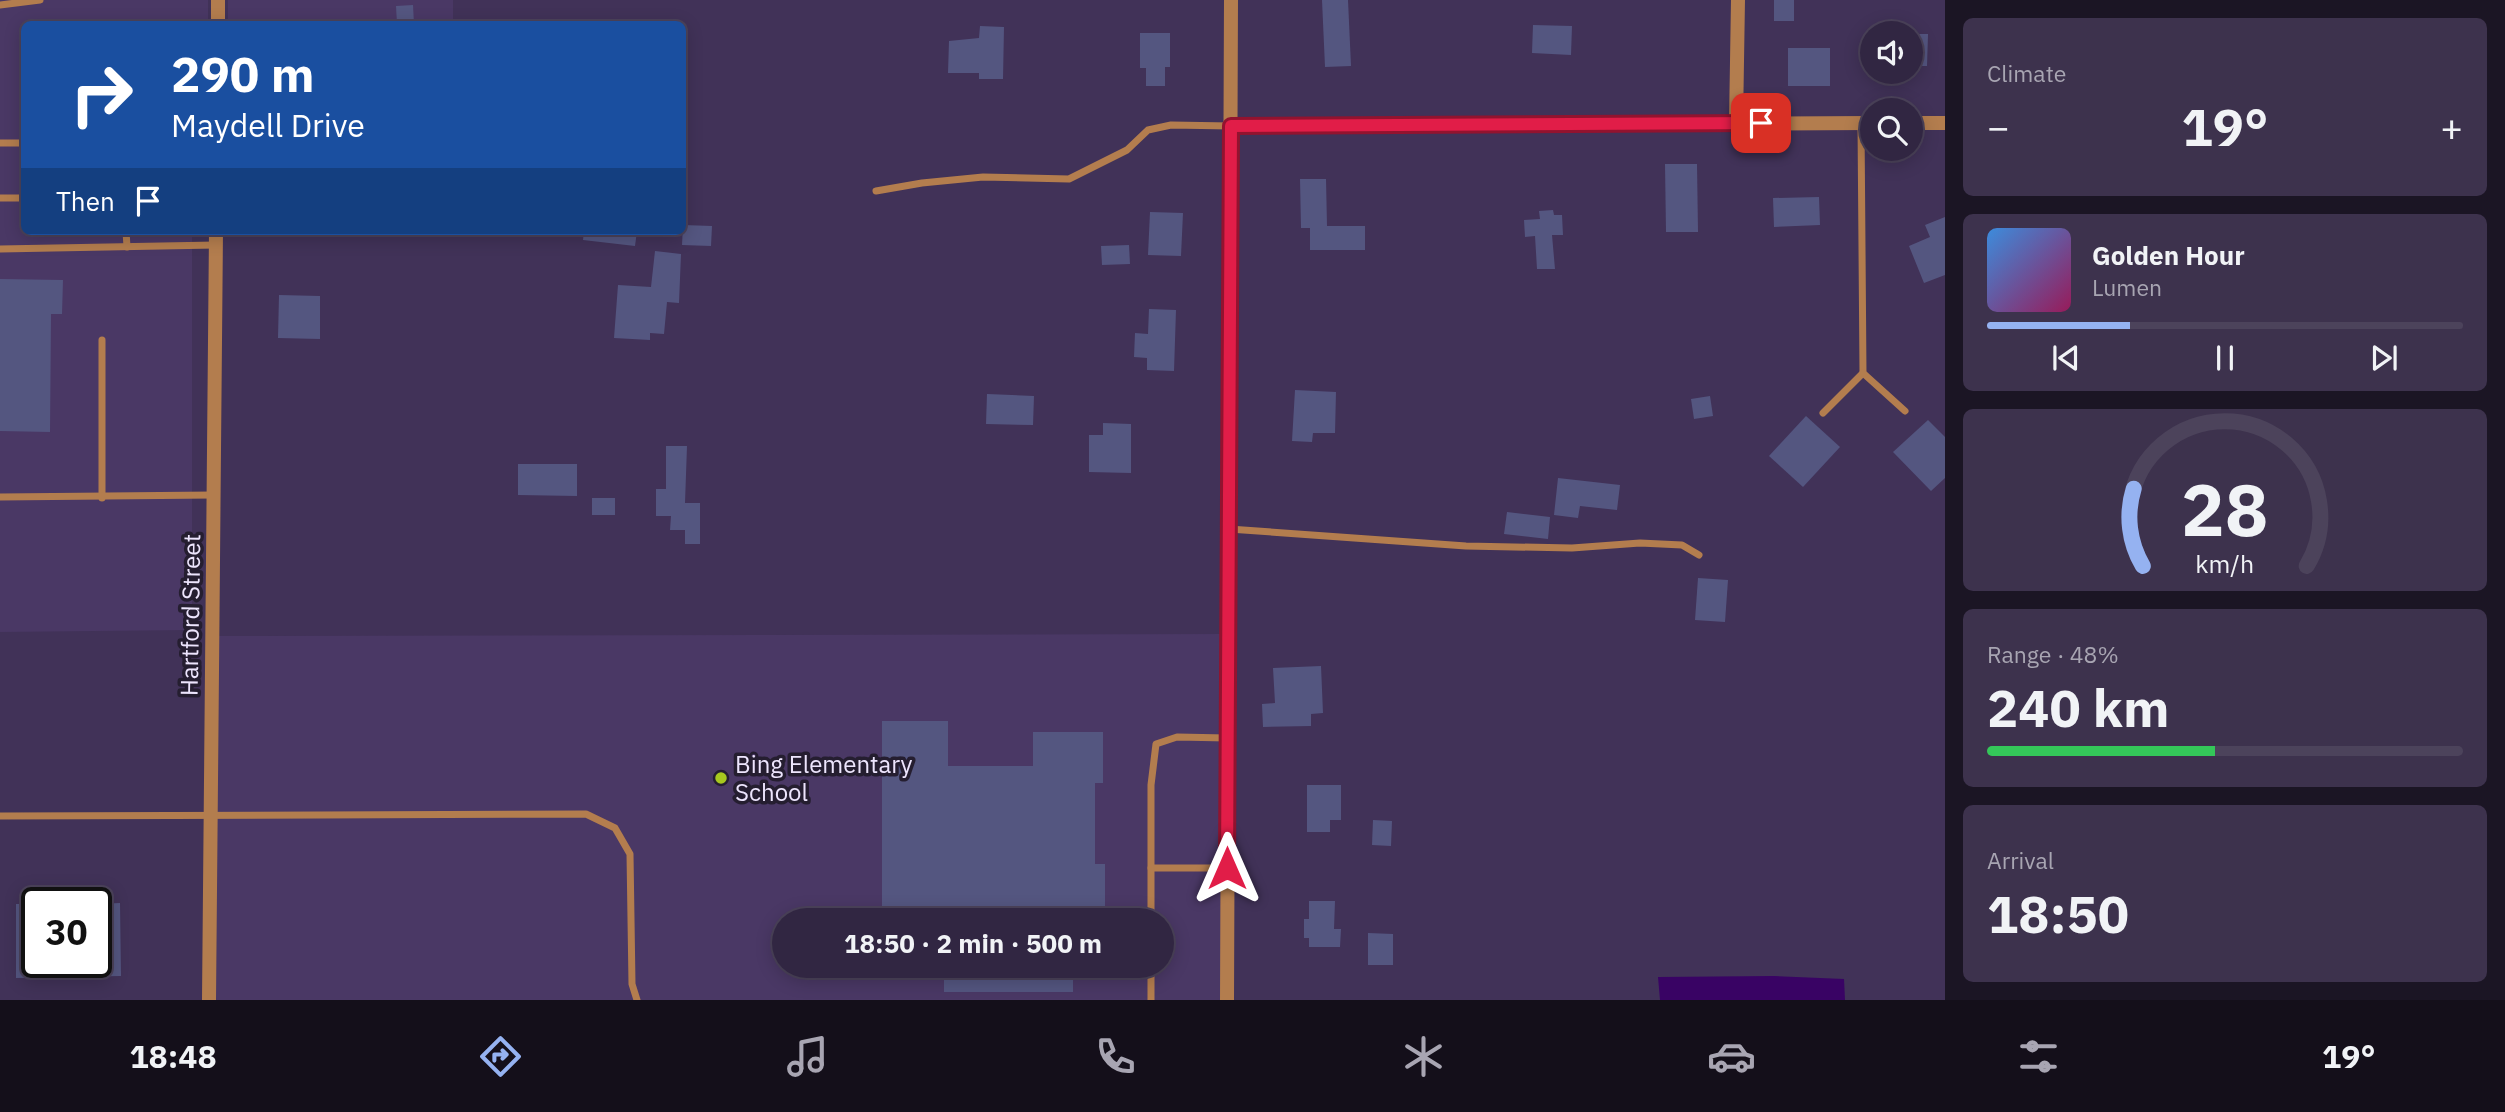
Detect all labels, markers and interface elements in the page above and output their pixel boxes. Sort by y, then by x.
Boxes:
map controls [1860,21,1923,161]
button: sound [1860,21,1923,84]
text: 290 m [171,42,315,105]
icon: right [56,49,147,140]
text: Climate [1987,58,2066,88]
pin [1731,93,1791,153]
text: 19° [2182,93,2268,160]
button: search [1860,98,1923,161]
text: − [1987,102,2010,151]
text: + [2440,102,2463,151]
text: Maydell Drive [171,104,365,146]
icon: arrive [1742,104,1780,142]
icon: arrive [129,182,167,220]
text: Then [56,184,115,218]
text: Golden Hour [2092,238,2245,272]
text: Lumen [2092,272,2162,302]
icon: previous [2047,339,2085,377]
icon: pause [2206,339,2244,377]
icon: next [2365,339,2403,377]
text: 28 [2181,461,2269,556]
street label: Hartford Street [173,534,207,696]
text: km/h [2196,547,2254,580]
text: Range · 48% [1987,639,2119,669]
text: 240 km [1987,674,2169,741]
place label: Bing Elementary School [735,748,912,808]
marker: Bing Elementary School [713,770,729,786]
position arrow [1190,831,1264,905]
text: Arrival [1987,845,2054,875]
text: 18:50 [1987,880,2129,947]
speed limit sign: 30 [21,887,112,978]
text: 18:50 · 2 min · 500 m [844,926,1102,960]
icon: directions [476,1032,525,1081]
icon: music [783,1032,832,1081]
icon: phone [1091,1032,1140,1081]
icon: climate [1399,1032,1448,1081]
icon: car [1707,1032,1756,1081]
icon: filters [2014,1032,2063,1081]
text: 18:48 [129,1035,217,1077]
text: 19° [2322,1035,2376,1077]

